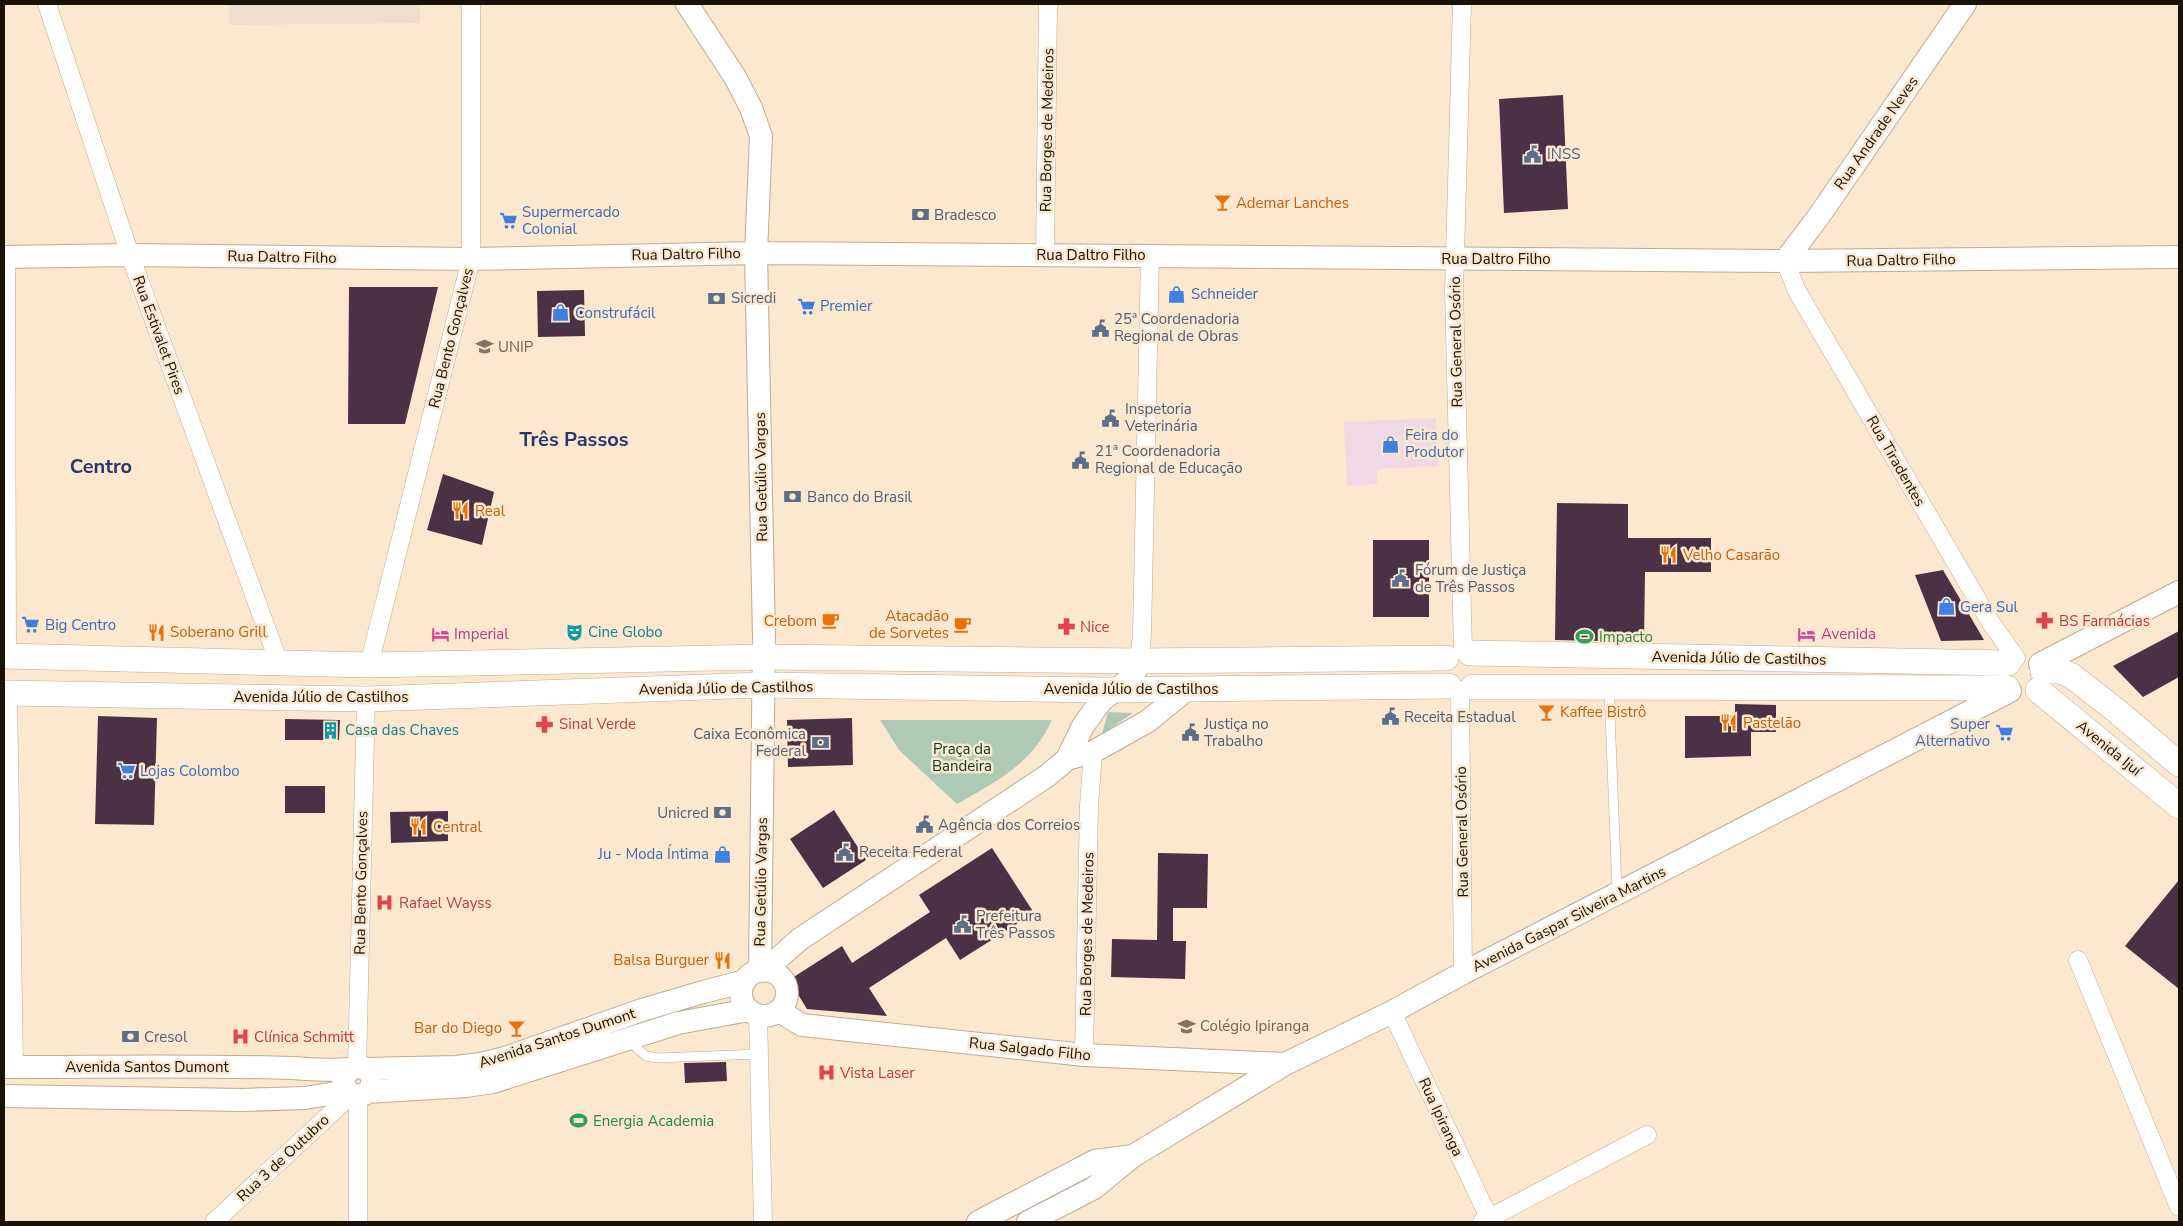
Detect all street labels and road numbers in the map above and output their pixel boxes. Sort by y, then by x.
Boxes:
street label: Rua Borges de Medeiros [1036,48,1058,212]
street label: Rua Andrade Neves [1829,72,1923,194]
street label: Rua Daltro Filho [631,243,741,265]
street label: Rua Daltro Filho [1036,245,1146,265]
street label: Rua Daltro Filho [227,246,337,268]
street label: Rua Daltro Filho [1441,249,1551,269]
street label: Rua Daltro Filho [1846,249,1956,271]
street label: Rua Bento Gonçalves [424,266,478,410]
street label: Rua Estivalet Pires [128,273,190,397]
street label: Rua General Osório [1445,276,1467,408]
street label: Rua Getúlio Vargas [750,412,772,542]
street label: Rua Tiradentes [1862,412,1930,510]
street label: Avenida Júlio de Castilhos [1651,646,1827,670]
street label: Avenida Júlio de Castilhos [638,676,814,700]
street label: Avenida Júlio de Castilhos [1044,679,1218,699]
street label: Avenida Júlio de Castilhos [234,687,408,707]
street label: Avenida Ijuí [2072,716,2147,781]
street label: Rua General Osório [1451,766,1473,898]
street label: Rua Bento Gonçalves [350,811,372,955]
street label: Rua Getúlio Vargas [750,817,772,947]
street label: Rua Borges de Medeiros [1076,852,1098,1016]
street label: Avenida Gaspar Silveira Martins [1469,861,1669,977]
street label: Avenida Santos Dumont [476,1003,639,1073]
street label: Rua Salgado Filho [968,1033,1092,1065]
street label: Avenida Santos Dumont [65,1057,229,1077]
street label: Rua Ipiranga [1414,1074,1468,1160]
street label: Rua 3 de Outubro [232,1110,334,1206]

